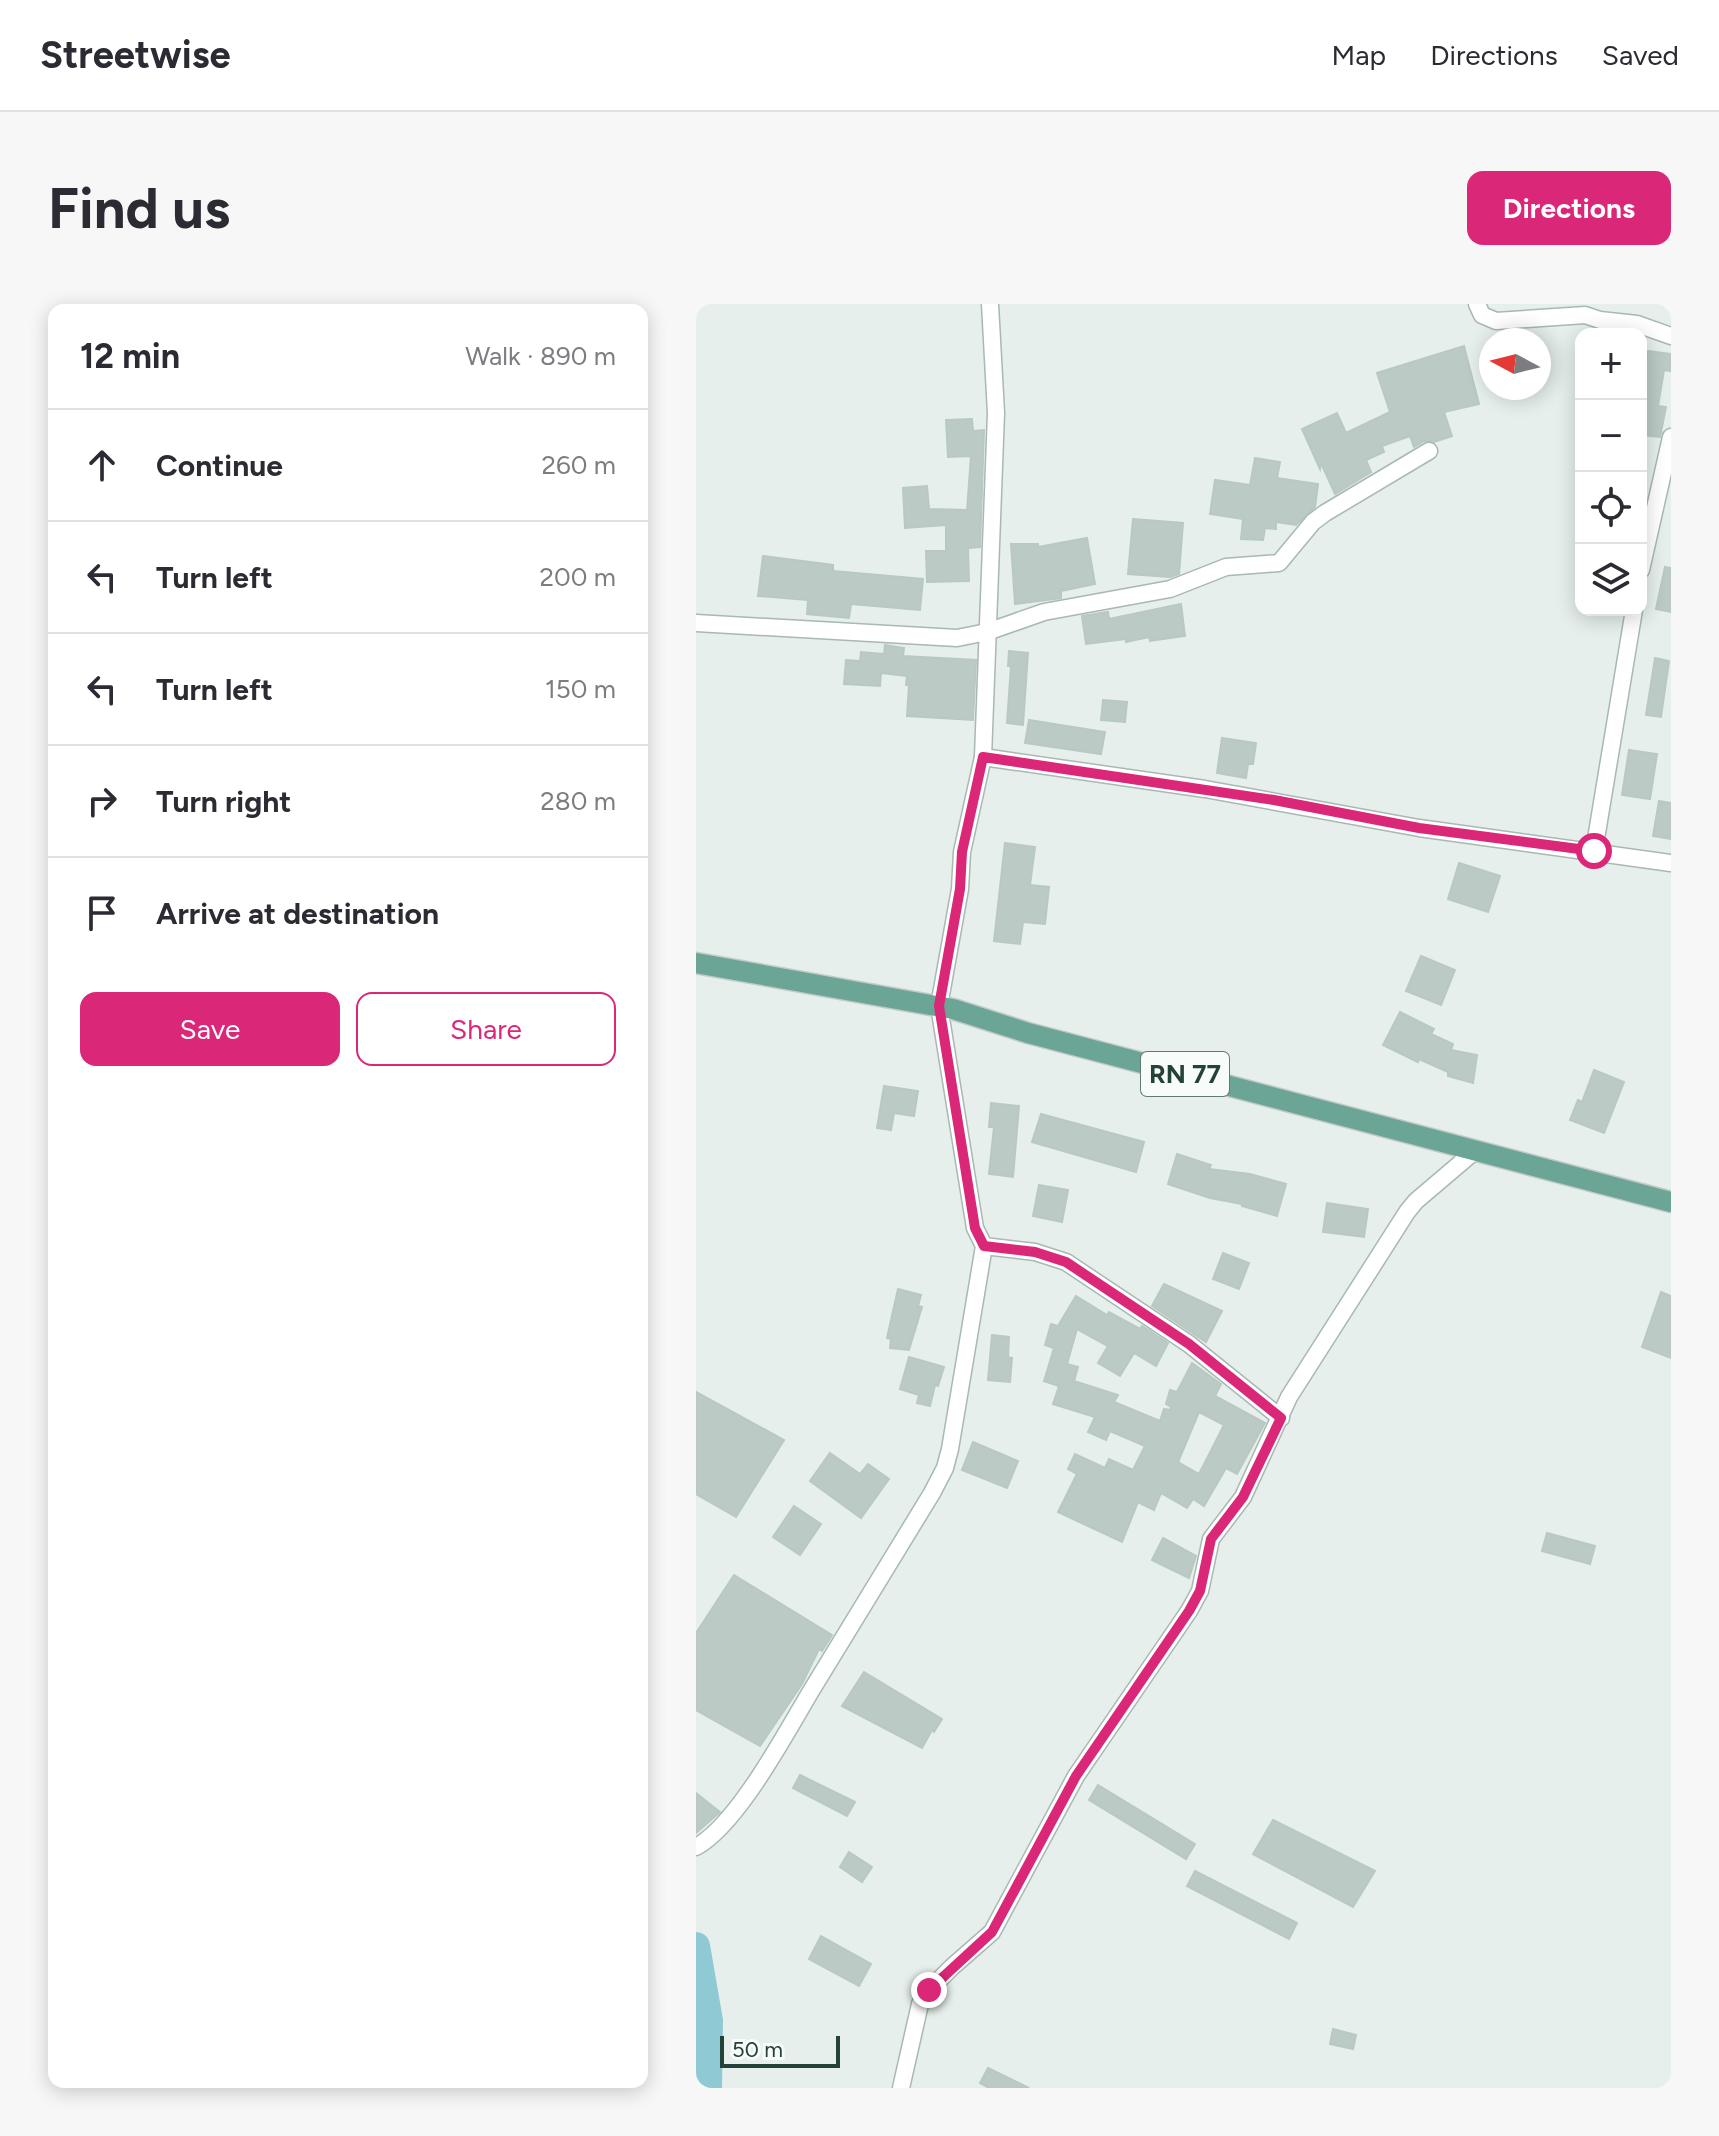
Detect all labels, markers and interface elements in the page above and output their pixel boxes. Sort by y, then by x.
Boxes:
text: Streetwise [40,32,231,78]
text: Map [1332,38,1386,72]
text: Directions [1430,38,1558,72]
text: Saved [1602,38,1679,72]
button: Directions [1467,171,1671,245]
text: Find us [48,175,230,242]
north arrow [1479,328,1551,400]
map controls [1575,328,1647,616]
button: + [1575,328,1647,400]
text: 12 min [80,336,180,377]
text: Walk · 890 m [465,340,616,372]
button: − [1575,400,1647,472]
icon: ahead [80,443,124,487]
text: Continue [156,447,283,484]
text: 260 m [542,449,616,481]
button: locate [1575,472,1647,544]
button: layers [1575,544,1647,616]
icon: left [80,555,124,599]
text: Turn left [156,559,273,596]
text: 200 m [540,561,616,593]
icon: left [80,667,124,711]
text: Turn left [156,671,273,708]
text: 150 m [545,673,616,705]
icon: right [80,779,124,823]
text: Turn right [156,783,291,820]
text: 280 m [540,785,616,817]
route start [1576,833,1612,869]
icon: arrive [80,891,124,935]
text: Arrive at destination [156,895,439,932]
button: Save [80,992,340,1066]
button: Share [356,992,616,1066]
road number: RN 77 [1141,1052,1229,1096]
route end [911,1972,947,2008]
scale bar [720,2032,840,2068]
text: 50 m [732,2036,783,2063]

